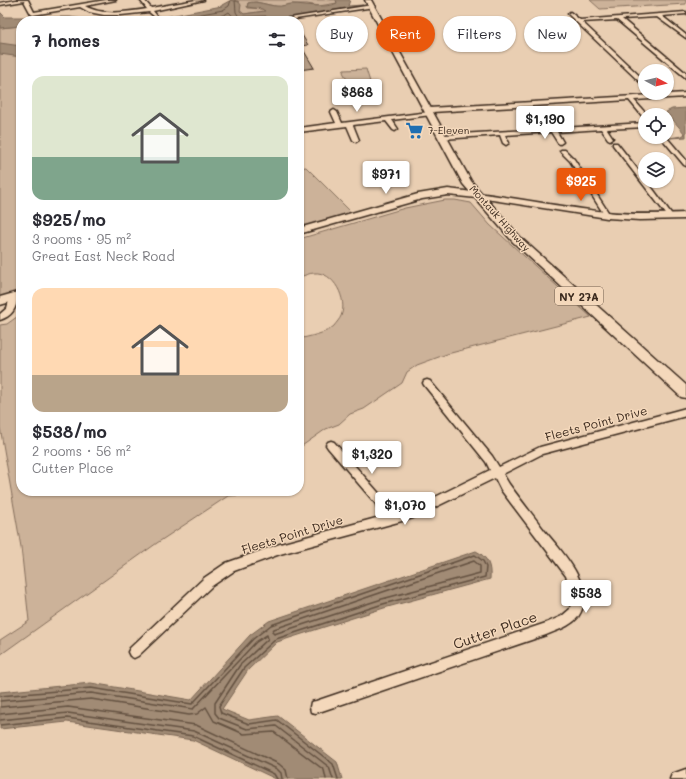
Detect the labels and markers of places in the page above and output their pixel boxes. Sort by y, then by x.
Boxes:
pin: $868 [333,79,381,113]
pin: $1,190 [512,106,578,140]
supermarket icon: 7-Eleven [405,120,425,140]
place label: 7-Eleven [428,123,469,137]
pin: $971 [362,161,410,195]
pin: $925 [557,168,605,202]
pin: $1,320 [339,441,405,475]
pin: $1,070 [372,492,438,526]
pin: $538 [562,580,610,614]

